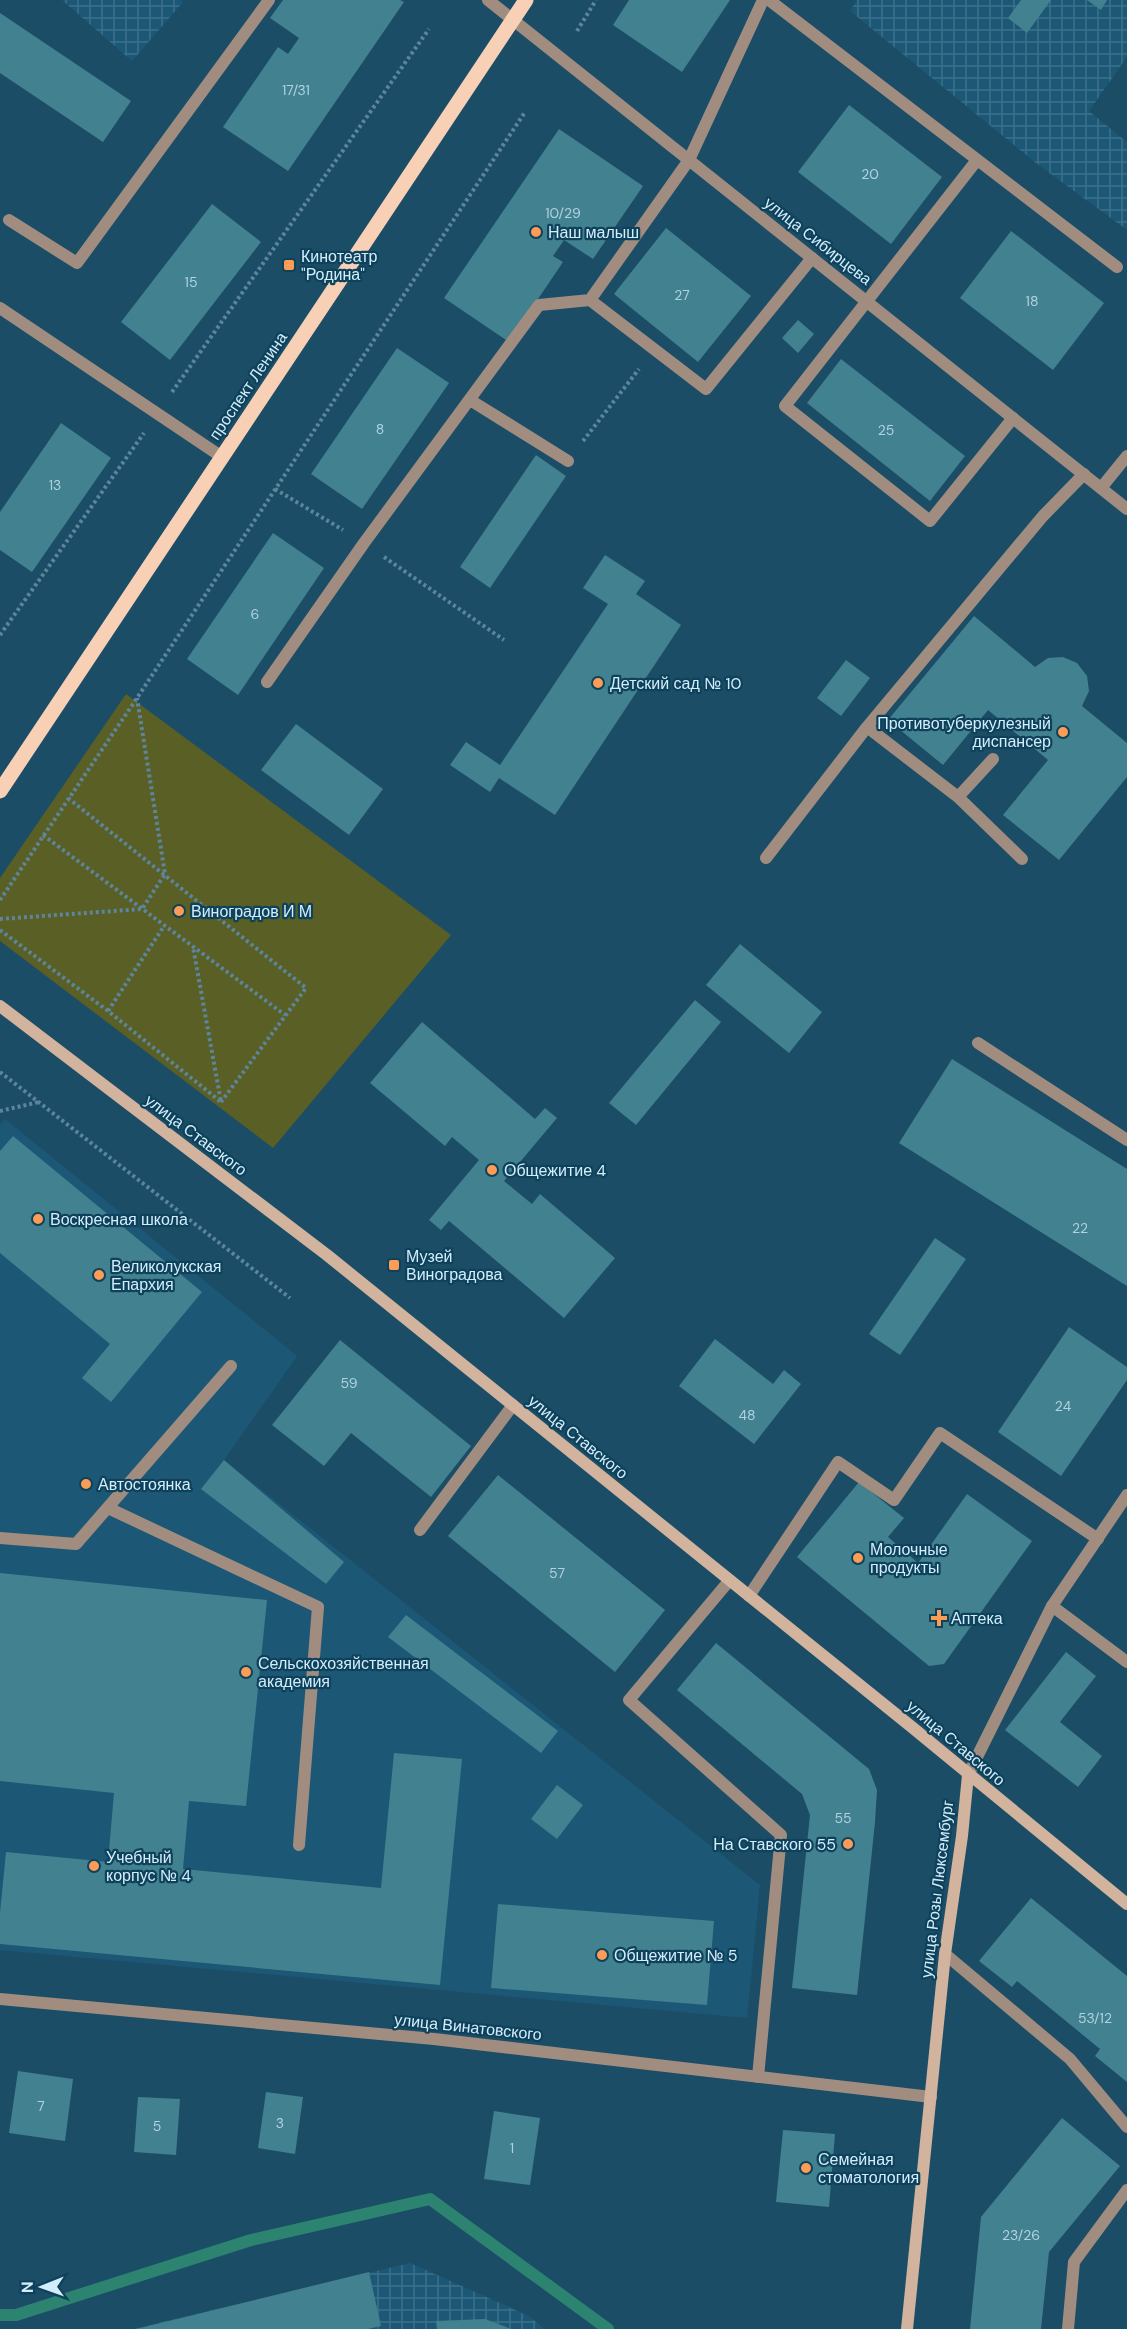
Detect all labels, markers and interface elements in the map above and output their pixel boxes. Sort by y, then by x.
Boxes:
house number: 17/31 [282,81,310,99]
house number: 20 [861,165,879,183]
street label: улица Сибирцева [760,192,876,290]
house number: 10/29 [545,204,581,222]
place label: Наш малыш [548,222,639,243]
marker: Наш малыш [529,225,543,239]
place label: Кинотеатр "Родина" [301,246,378,285]
marker: Кинотеатр "Родина" [282,258,296,272]
house number: 15 [185,273,197,291]
house number: 27 [674,286,690,304]
house number: 18 [1026,292,1038,310]
street label: проспект Ленина [204,328,292,444]
house number: 8 [376,420,384,438]
house number: 25 [878,421,894,439]
house number: 13 [49,476,61,494]
house number: 6 [251,605,259,623]
place label: Детский сад № 10 [610,673,741,694]
marker: Детский сад № 10 [591,676,605,690]
place label: Противотуберкулезный диспансер [877,713,1051,752]
marker: Противотуберкулезный диспансер [1056,725,1070,739]
place label: Виноградов И М [191,901,312,922]
marker: Виноградов И М [172,904,186,918]
street label: улица Ставского [141,1090,251,1180]
place label: Общежитие 4 [504,1160,606,1181]
marker: Общежитие 4 [485,1163,499,1177]
place label: Воскресная школа [50,1209,188,1230]
marker: Воскресная школа [31,1212,45,1226]
house number: 22 [1072,1219,1088,1237]
place label: Музей Виноградова [406,1246,503,1285]
place label: Великолукская Епархия [111,1256,221,1295]
marker: Музей Виноградова [387,1258,401,1272]
marker: Великолукская Епархия [92,1268,106,1282]
house number: 59 [341,1374,358,1392]
street label: улица Ставского [524,1390,632,1484]
house number: 24 [1055,1397,1072,1415]
house number: 48 [738,1406,756,1424]
place label: Автостоянка [98,1474,191,1495]
marker: Автостоянка [79,1477,93,1491]
place label: Молочные продукты [870,1539,948,1578]
marker: Молочные продукты [851,1551,865,1565]
house number: 57 [549,1564,565,1582]
place label: Аптека [951,1608,1003,1629]
marker: Аптека [932,1611,946,1625]
place label: Сельскохозяйственная академия [258,1653,429,1692]
marker: Сельскохозяйственная академия [239,1665,253,1679]
street label: улица Ставского [902,1696,1010,1791]
street label: улица Розы Люксембург [916,1799,958,1979]
house number: 55 [834,1809,852,1827]
place label: На Ставского 55 [713,1834,836,1855]
marker: На Ставского 55 [841,1837,855,1851]
place label: Учебный корпус № 4 [106,1847,191,1886]
marker: Учебный корпус № 4 [87,1859,101,1873]
place label: Общежитие № 5 [614,1945,738,1966]
marker: Общежитие № 5 [595,1948,609,1962]
street label: улица Винатовского [393,2009,543,2045]
house number: 53/12 [1078,2009,1112,2027]
house number: 7 [37,2097,45,2115]
house number: 3 [276,2114,284,2132]
house number: 5 [153,2117,161,2135]
house number: 1 [510,2139,514,2157]
place label: Семейная стоматология [818,2149,919,2188]
marker: Семейная стоматология [799,2161,813,2175]
house number: 23/26 [1002,2226,1040,2244]
north arrow [12,2257,72,2317]
text: N [17,2281,38,2293]

